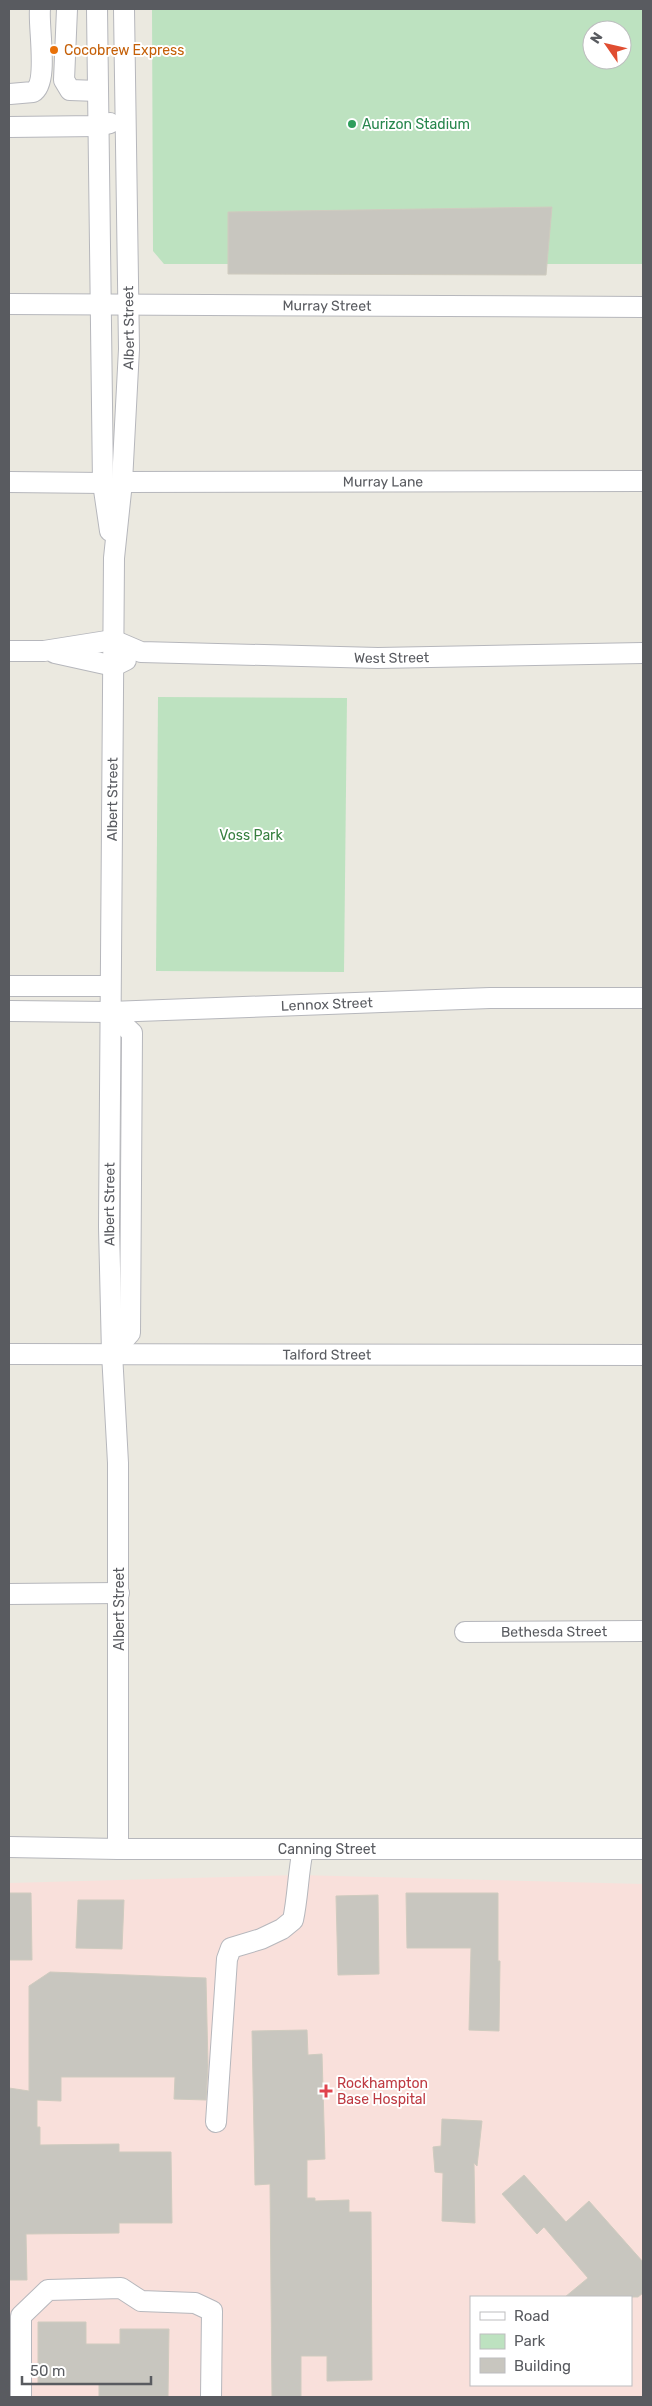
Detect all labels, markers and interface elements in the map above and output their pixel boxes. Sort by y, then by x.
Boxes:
north arrow [582,20,632,70]
text: N [587,29,607,47]
place label: Cocobrew Express [64,42,184,59]
marker: Cocobrew Express [48,44,60,56]
place label: Aurizon Stadium [362,116,470,133]
marker: Aurizon Stadium [346,118,358,130]
street label: Albert Street [119,285,138,370]
street label: Murray Street [282,297,372,314]
street label: Murray Lane [343,473,423,490]
street label: West Street [354,649,430,667]
street label: Albert Street [103,757,121,841]
park label: Voss Park [219,827,283,844]
street label: Lennox Street [281,994,374,1014]
street label: Albert Street [100,1162,118,1246]
street label: Talford Street [283,1346,372,1363]
street label: Albert Street [111,1567,128,1651]
street label: Bethesda Street [501,1623,608,1640]
street label: Canning Street [278,1841,377,1858]
place label: Rockhampton Base Hospital [337,2075,428,2108]
marker: Rockhampton Base Hospital [319,2084,333,2098]
legend [470,2296,632,2386]
text: Road [514,2307,550,2325]
text: Park [514,2332,545,2350]
scale bar [22,2354,151,2386]
text: Building [514,2357,571,2375]
text: 50 m [30,2362,65,2380]

